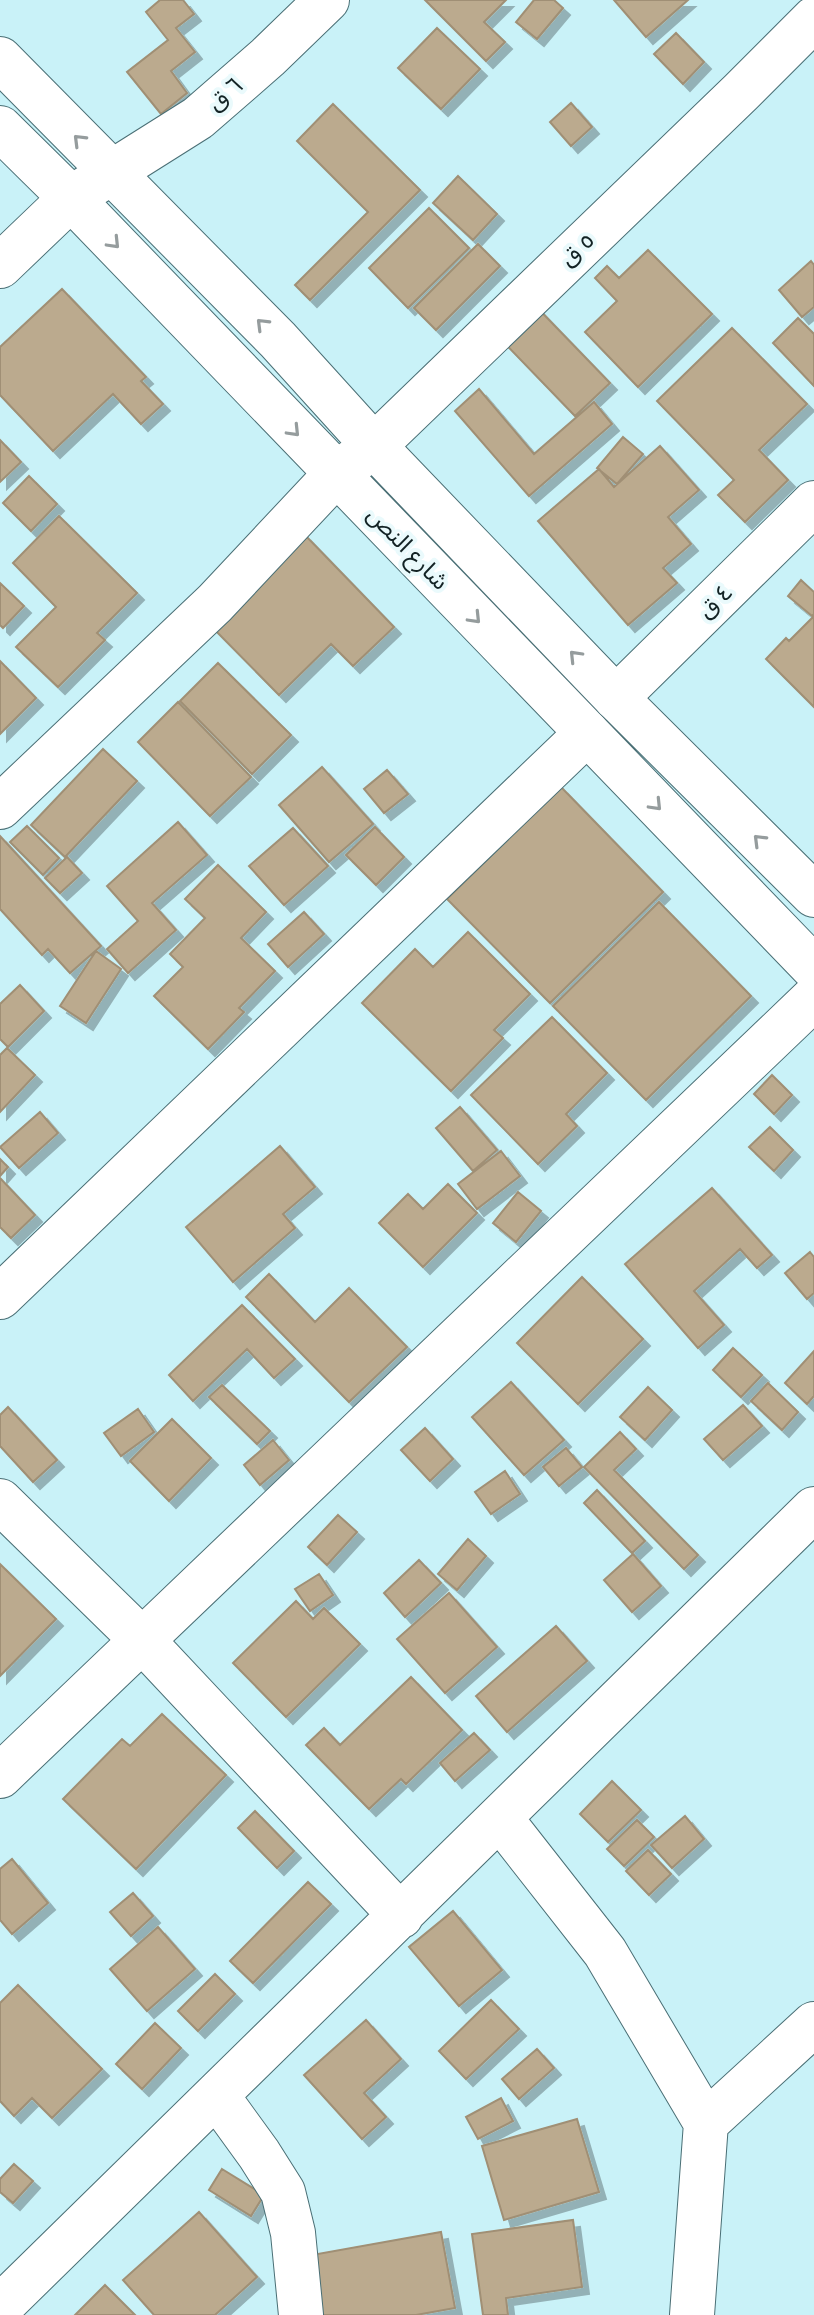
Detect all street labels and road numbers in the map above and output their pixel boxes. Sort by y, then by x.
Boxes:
street label: ٦ ق [201,71,249,117]
street label: ٥ ق [554,226,600,272]
street label: شارع النص [359,500,455,598]
street label: ٤ ق [692,578,738,624]

